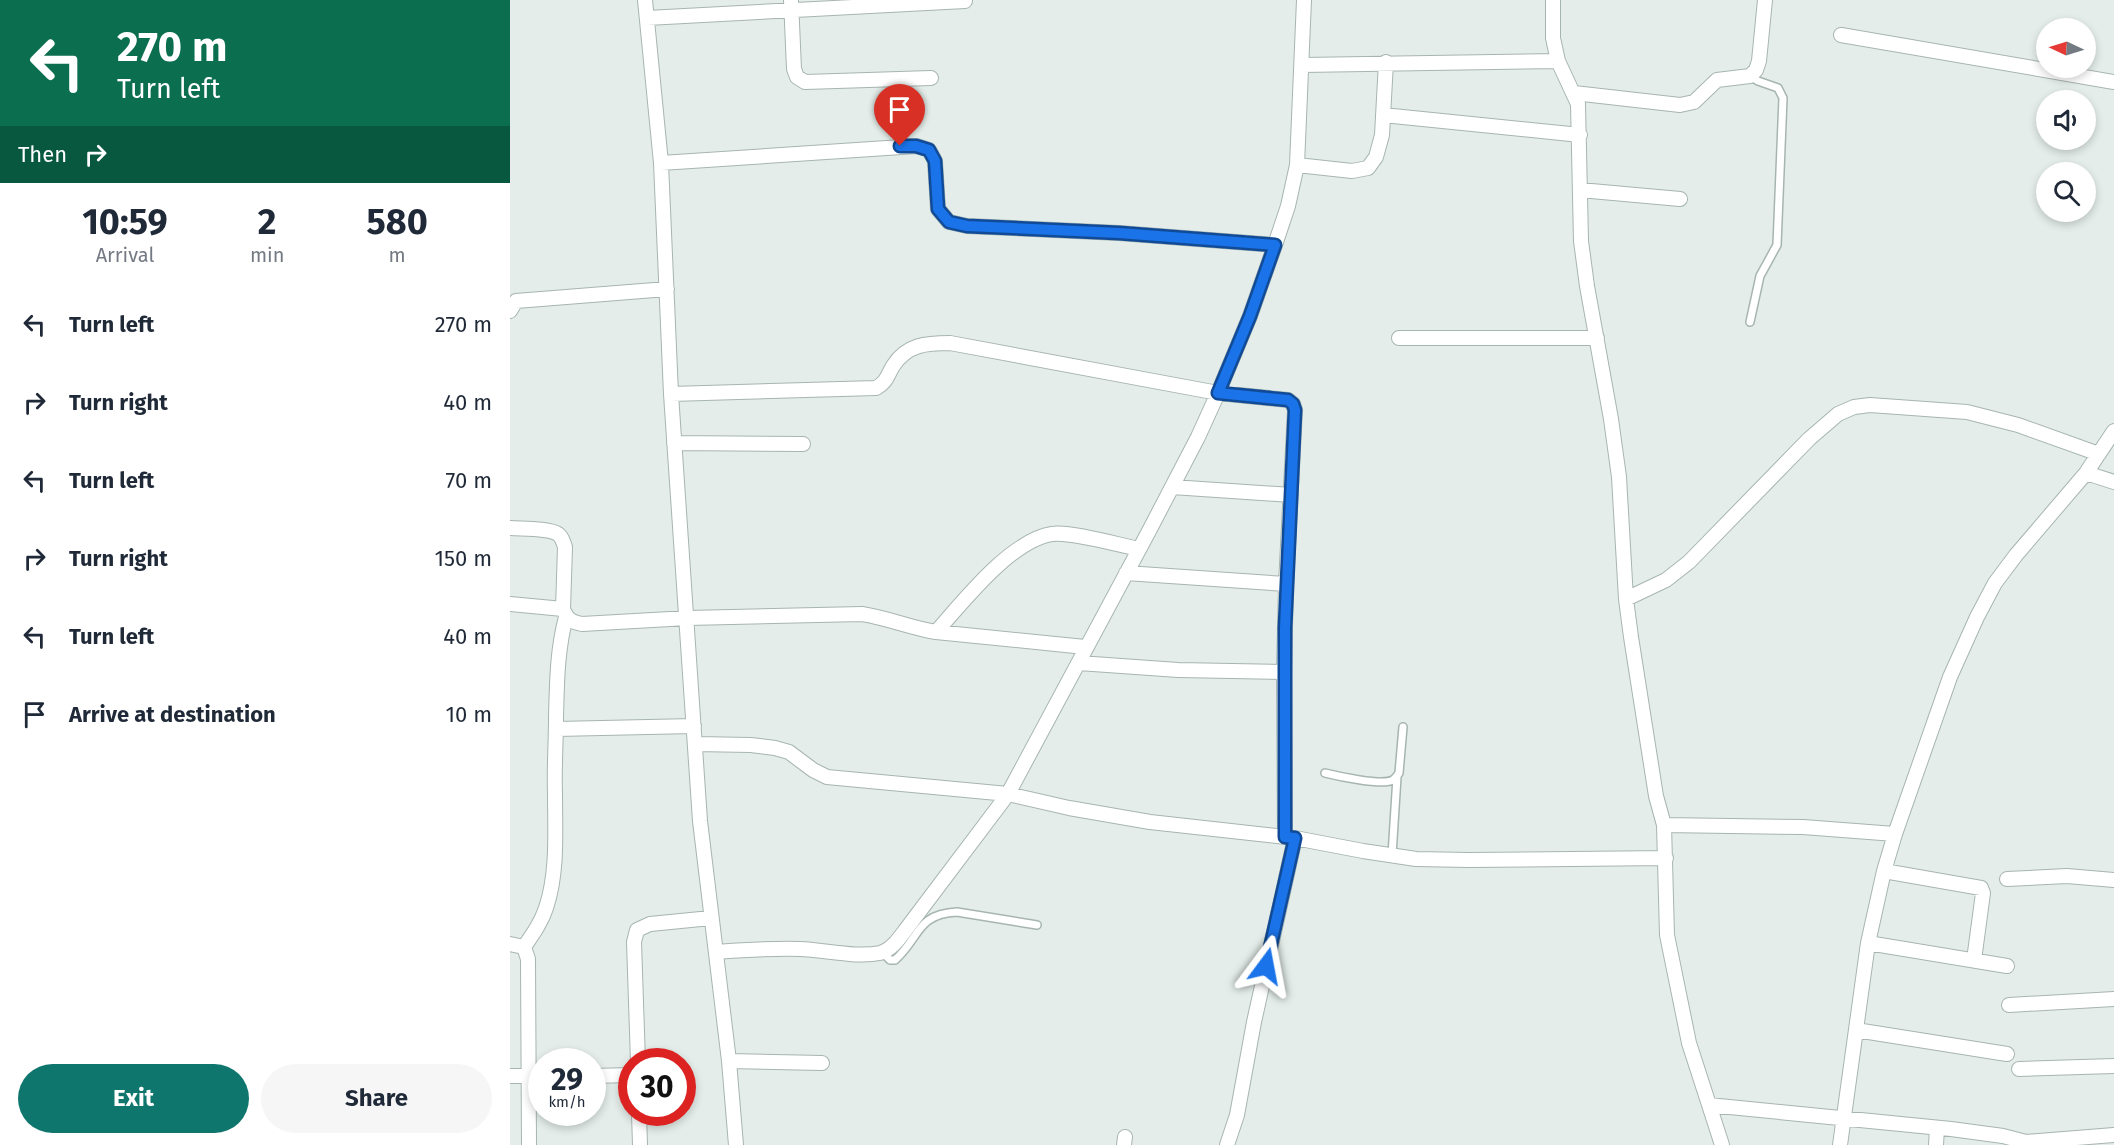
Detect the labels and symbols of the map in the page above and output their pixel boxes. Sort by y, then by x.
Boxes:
north arrow [2036,18,2096,78]
pin [874,84,925,146]
position arrow [1234,934,1298,998]
speed limit sign: 30 [618,1048,696,1126]

